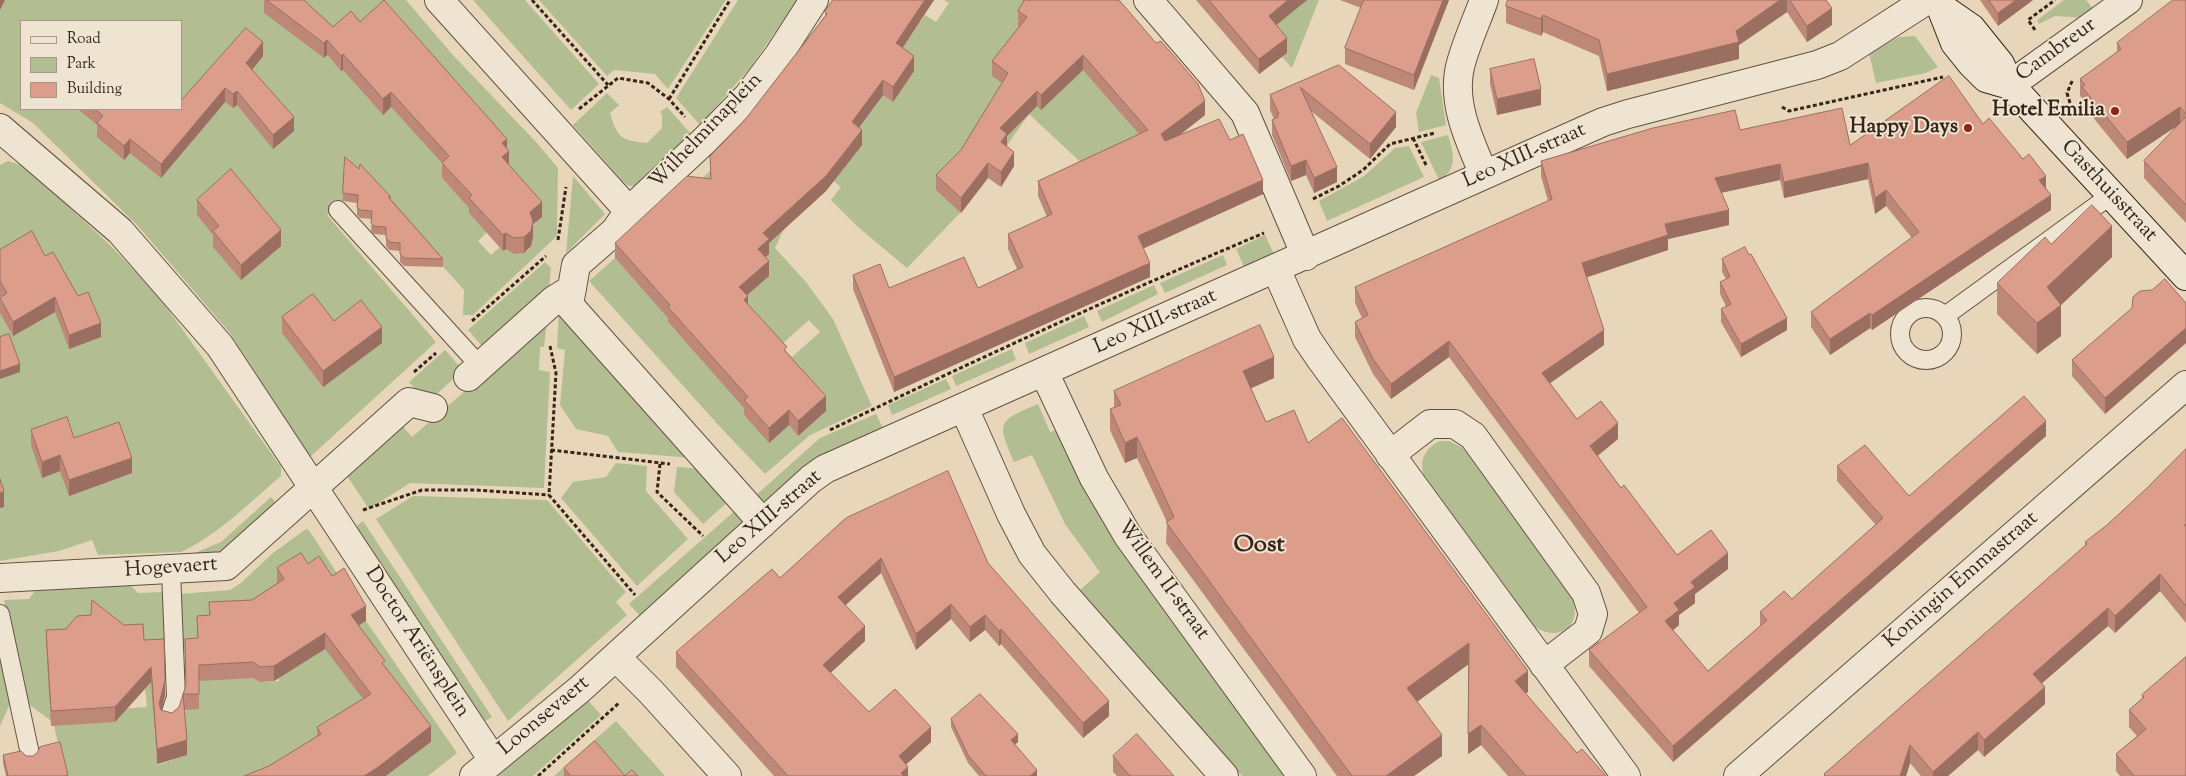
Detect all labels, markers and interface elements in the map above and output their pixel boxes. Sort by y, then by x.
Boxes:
street label: Cambreur [2012,14,2102,88]
legend [20,20,182,110]
text: Road [67,29,101,50]
text: Park [67,54,96,75]
street label: Wilhelminaplein [645,69,769,195]
text: Building [67,79,122,100]
place label: Hotel Emilia [1992,98,2105,124]
marker: Hotel Emilia [2109,105,2121,117]
place label: Happy Days [1850,115,1958,141]
street label: Leo XIII-straat [1460,119,1590,195]
marker: Happy Days [1962,122,1974,134]
street label: Gasthuisstraat [2054,136,2162,248]
street label: Leo XIII-straat [1091,285,1221,361]
street label: Leo XIII-straat [712,465,828,571]
street label: Koningin Emmastraat [1880,507,2044,655]
street label: Willem II-straat [1110,516,1214,646]
district label: Oost [1233,533,1285,561]
street label: Hogevaert [124,553,218,585]
street label: Doctor Ariënsplein [358,563,474,723]
street label: Loonsevaert [494,672,596,762]

